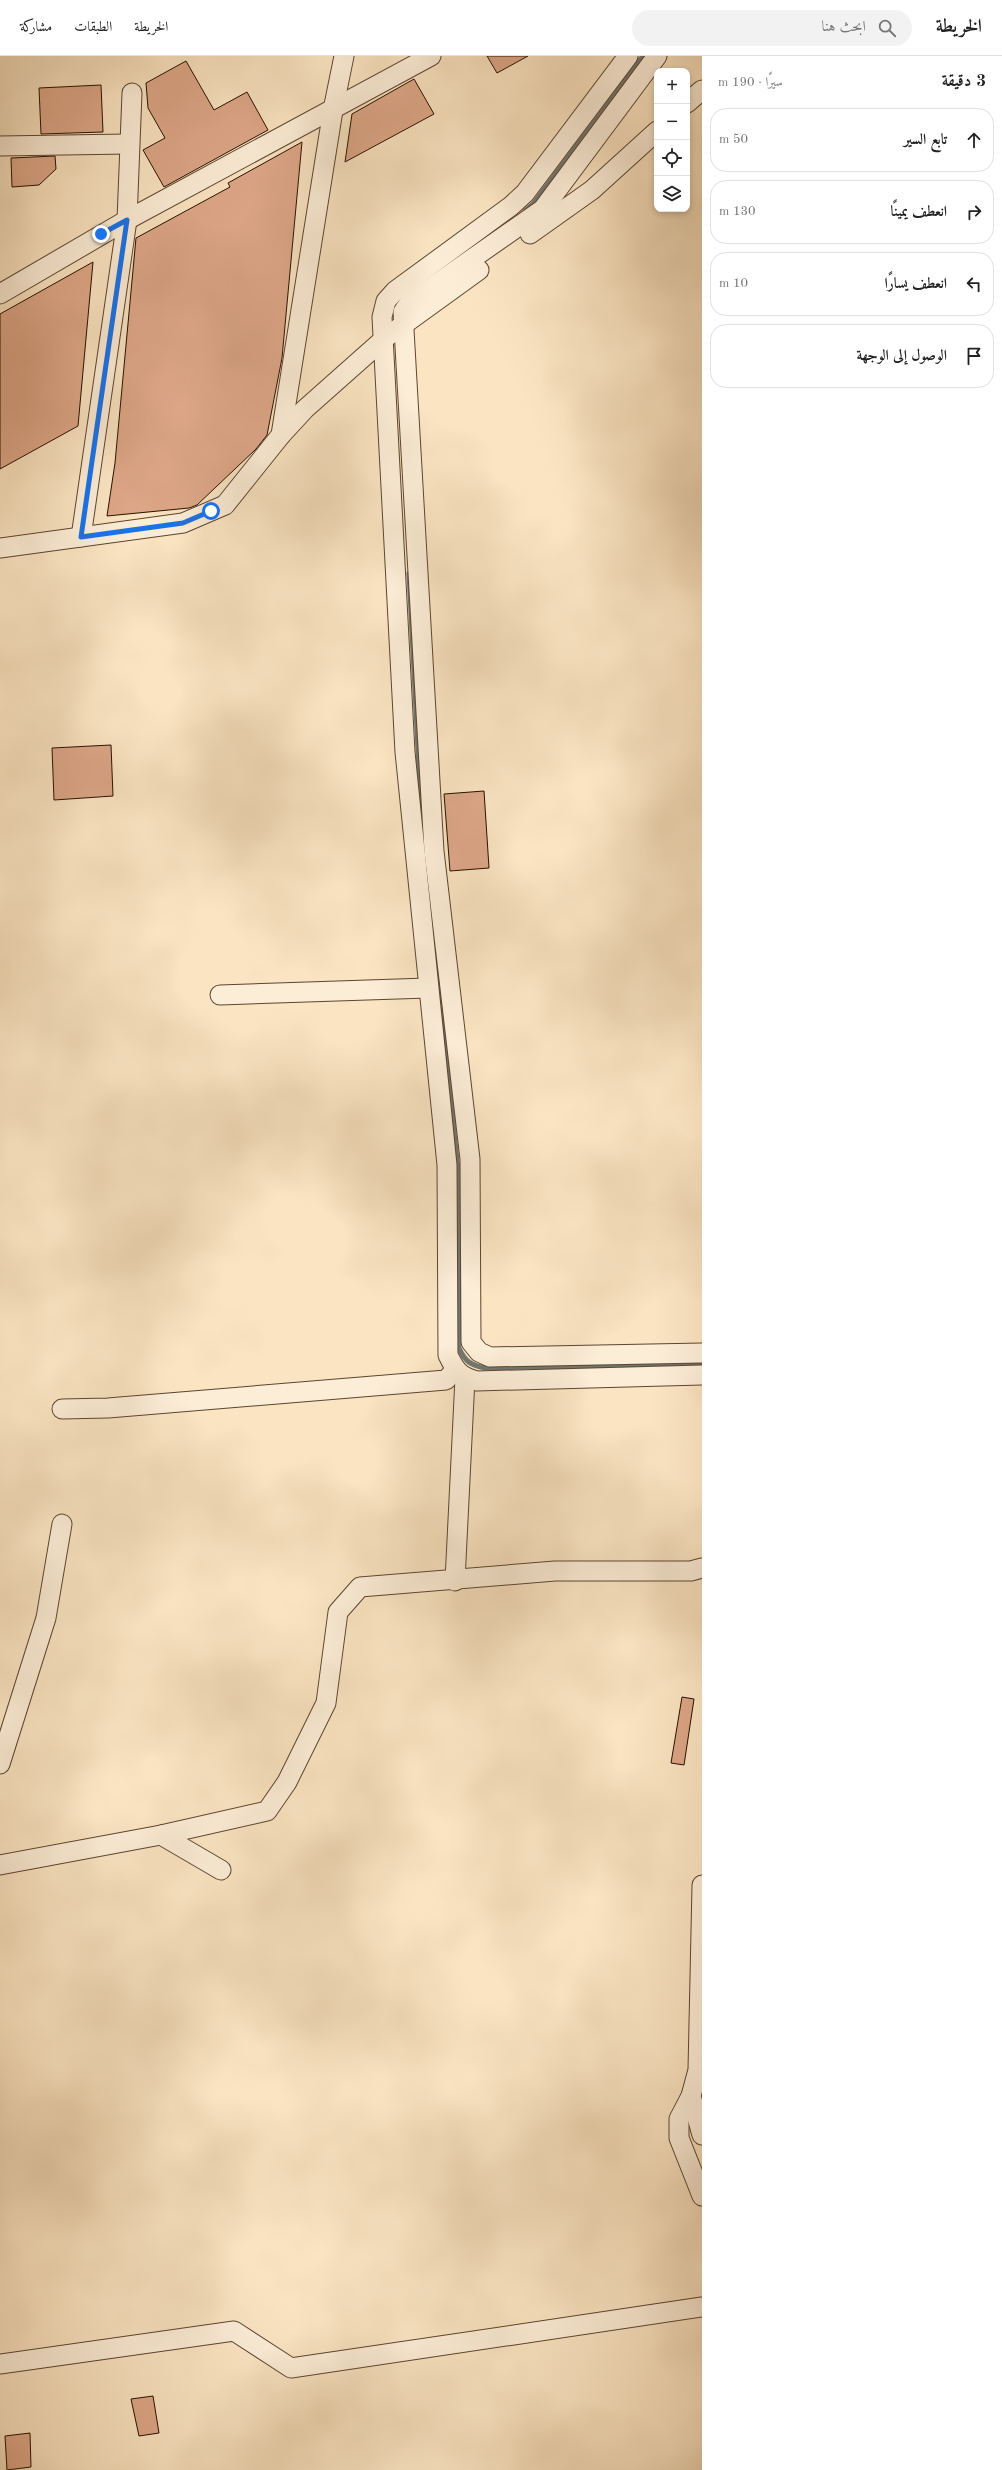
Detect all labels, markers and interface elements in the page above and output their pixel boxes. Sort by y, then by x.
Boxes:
search box [632,10,912,46]
icon: search [876,17,898,39]
text: الخريطة [936,18,982,37]
text: مشاركة [20,20,52,34]
text: الطبقات [74,20,112,34]
text: الخريطة [134,20,168,34]
text: ابحث هنا [822,20,866,35]
map controls [654,68,690,212]
button: + [654,68,690,104]
text: 3 دقيقة [942,73,986,90]
text: سيرًا · 190 m [718,76,783,89]
button: − [654,104,690,140]
icon: ahead [963,129,985,151]
text: 50 m [719,133,748,146]
text: تابع السير [904,133,947,148]
button: locate [654,140,690,176]
button: layers [654,176,690,212]
icon: right [963,201,985,223]
text: 130 m [719,205,756,218]
text: انعطف يمينًا [891,205,947,220]
route end [92,225,110,243]
icon: left [963,273,985,295]
text: 10 m [719,277,748,290]
text: انعطف يسارًا [885,277,947,292]
icon: arrive [963,345,985,367]
text: الوصول إلى الوجهة [856,349,947,364]
route start [202,502,220,520]

